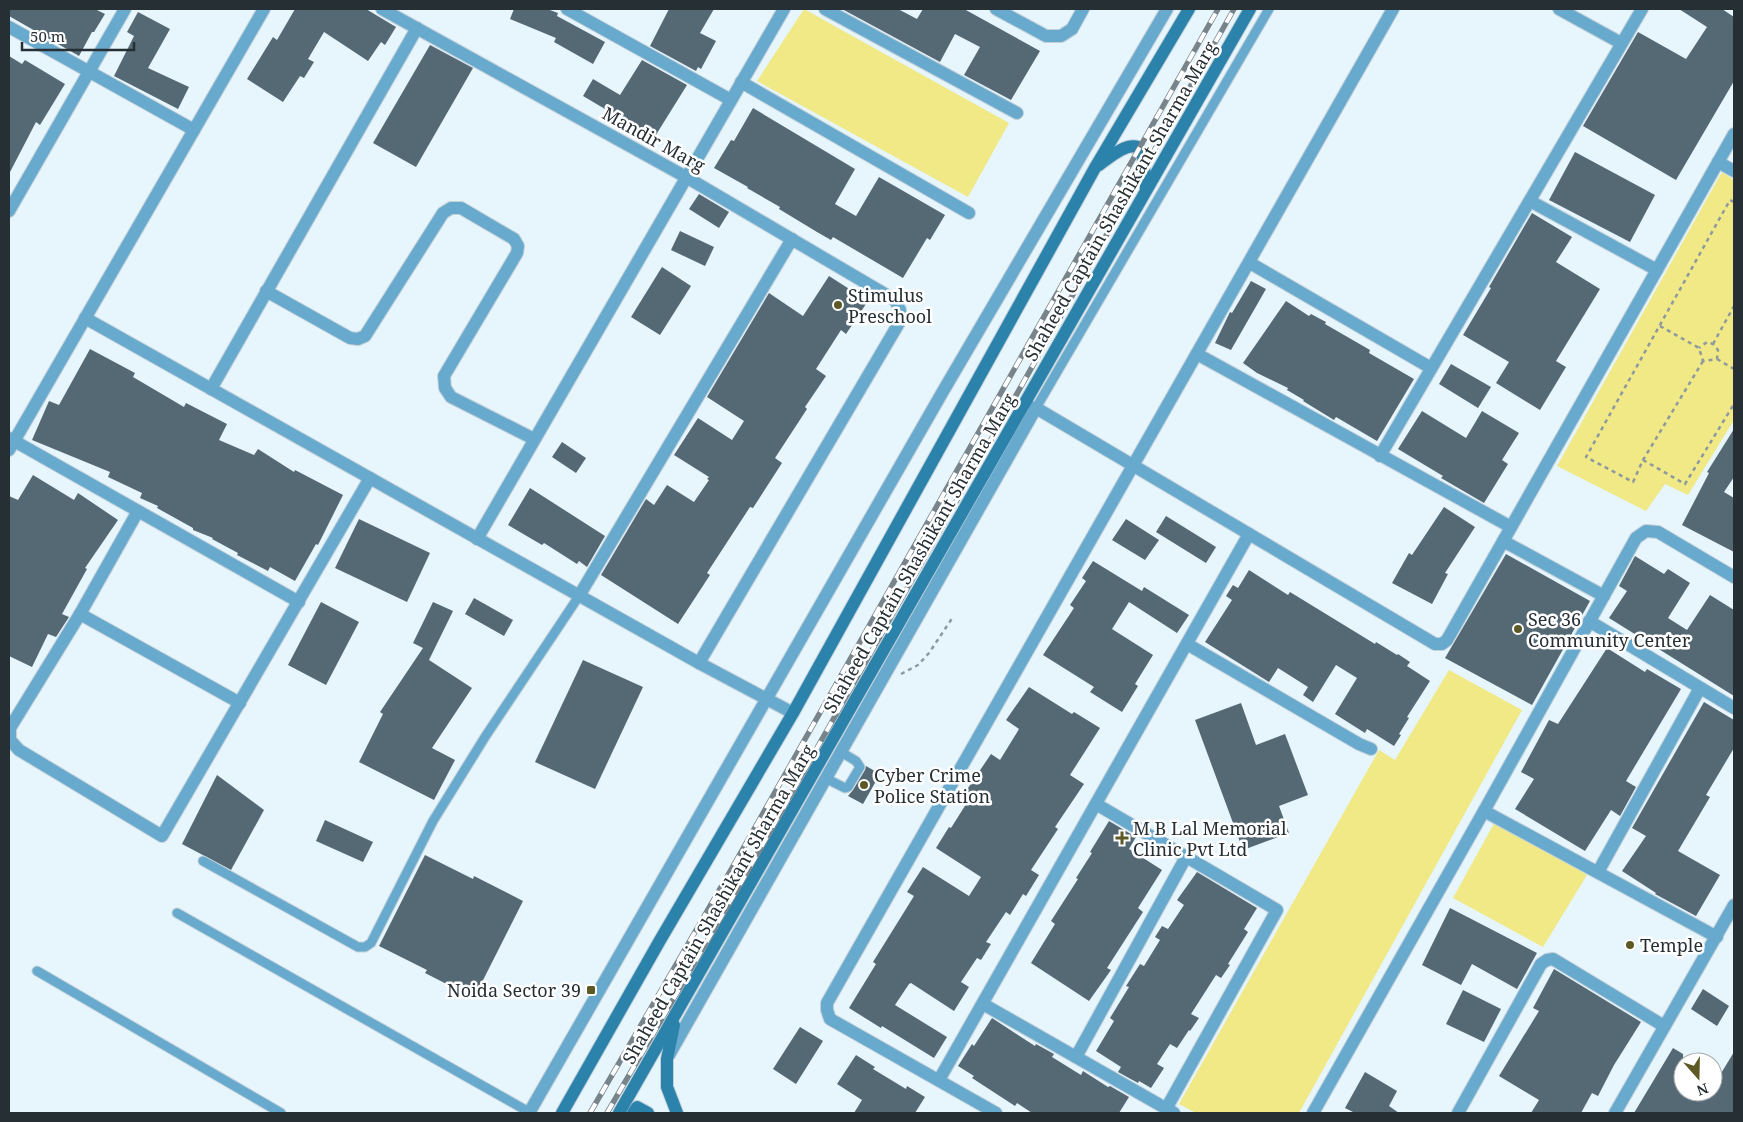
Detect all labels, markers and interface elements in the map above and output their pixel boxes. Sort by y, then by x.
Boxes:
scale bar [22,20,135,52]
text: 50 m [30,26,65,46]
street label: Shaheed Captain Shashikant Sharma Marg [1018,37,1222,365]
street label: Mandir Marg [598,101,710,177]
place label: Stimulus Preschool [848,283,932,328]
marker: Stimulus Preschool [832,299,844,311]
street label: Shaheed Captain Shashikant Sharma Marg [817,389,1021,717]
place label: Sec 36 Community Center [1528,607,1691,652]
marker: Sec 36 Community Center [1512,623,1524,635]
street label: Shaheed Captain Shashikant Sharma Marg [616,740,820,1068]
place label: Cyber Crime Police Station [874,763,991,808]
marker: Cyber Crime Police Station [858,779,870,791]
place label: M B Lal Memorial Clinic Pvt Ltd [1133,816,1287,861]
marker: M B Lal Memorial Clinic Pvt Ltd [1115,831,1129,845]
place label: Temple [1640,933,1703,957]
marker: Temple [1624,939,1636,951]
place label: Noida Sector 39 [447,978,581,1002]
marker: Noida Sector 39 [585,984,597,996]
north arrow [1673,1052,1723,1102]
text: N [1694,1079,1711,1101]

